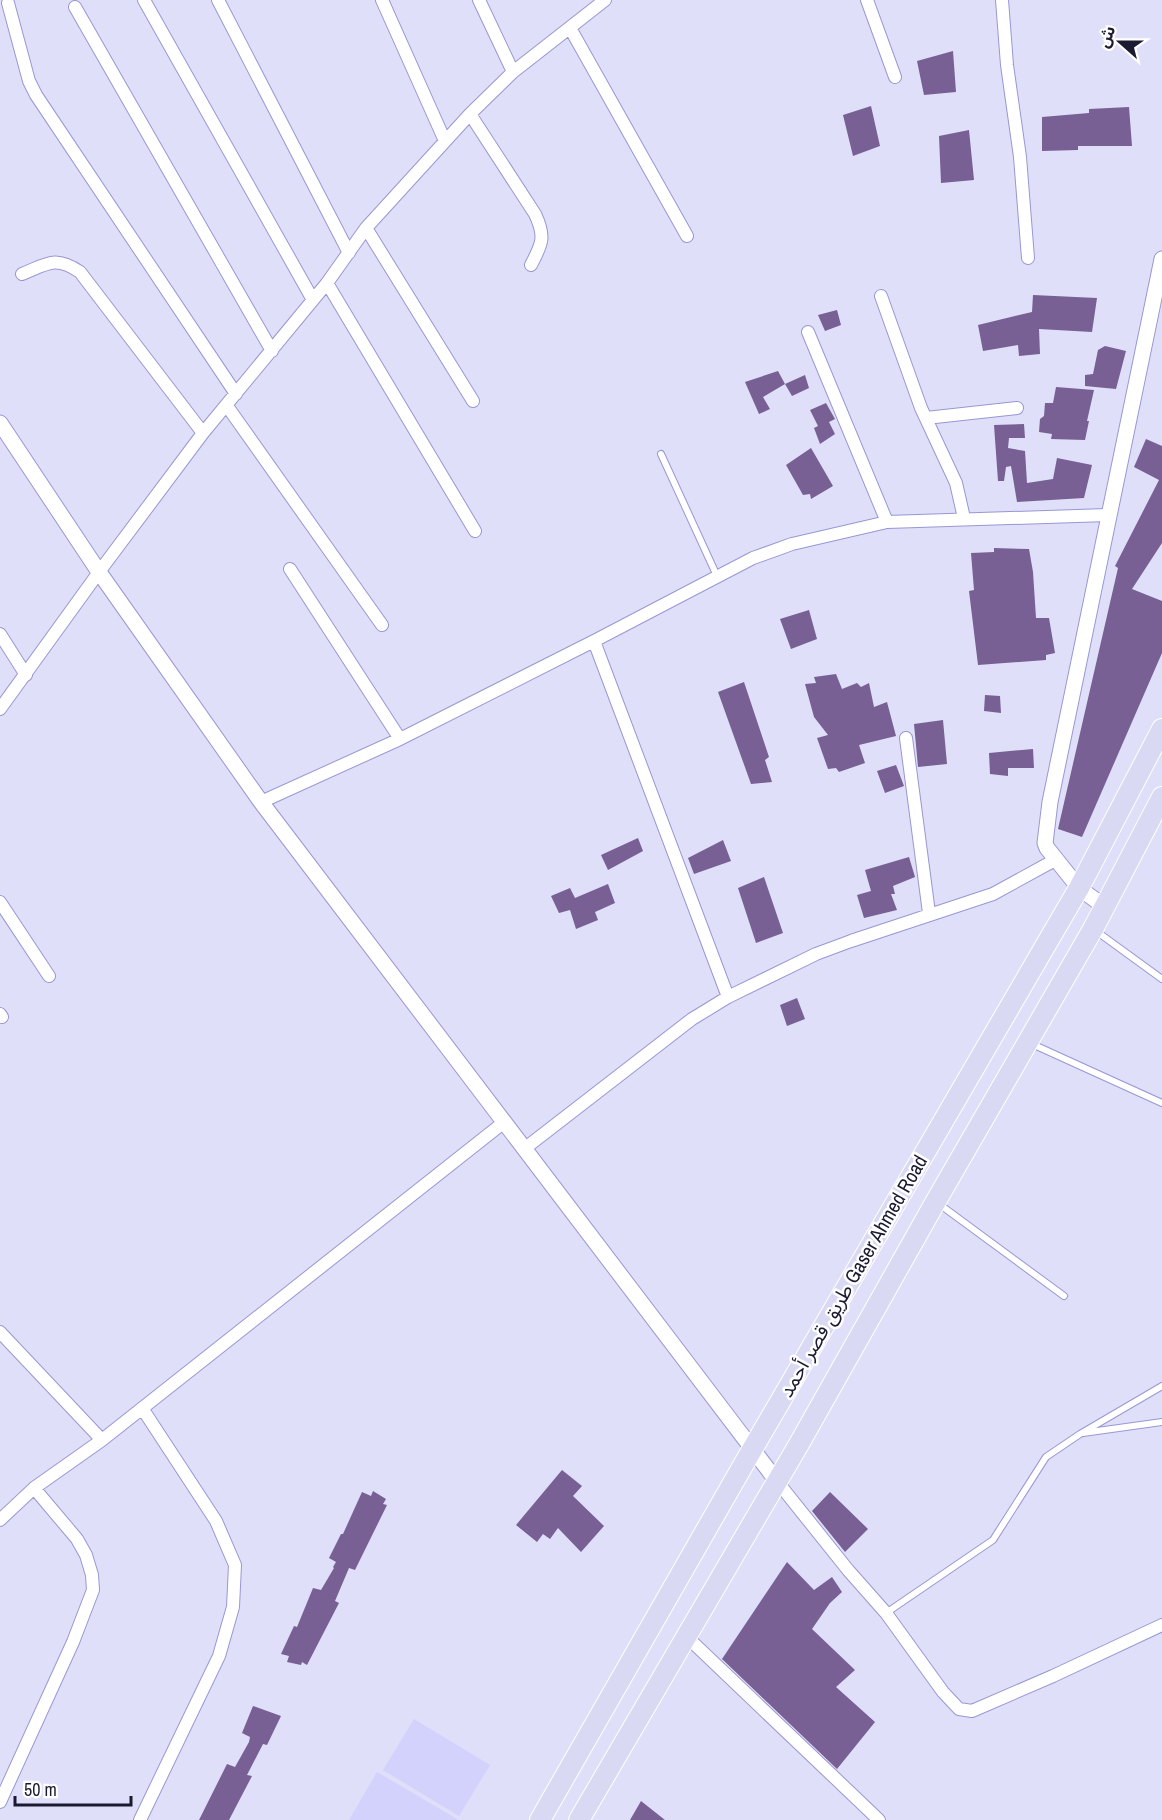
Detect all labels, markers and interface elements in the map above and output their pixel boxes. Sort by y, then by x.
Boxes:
north arrow [1090,12,1150,72]
text: ش [1092,22,1120,51]
street label: طريق قصر أحمد Gaser Ahmed Road [772,1150,933,1402]
scale bar [15,1769,130,1807]
text: 50 m [24,1777,57,1802]

